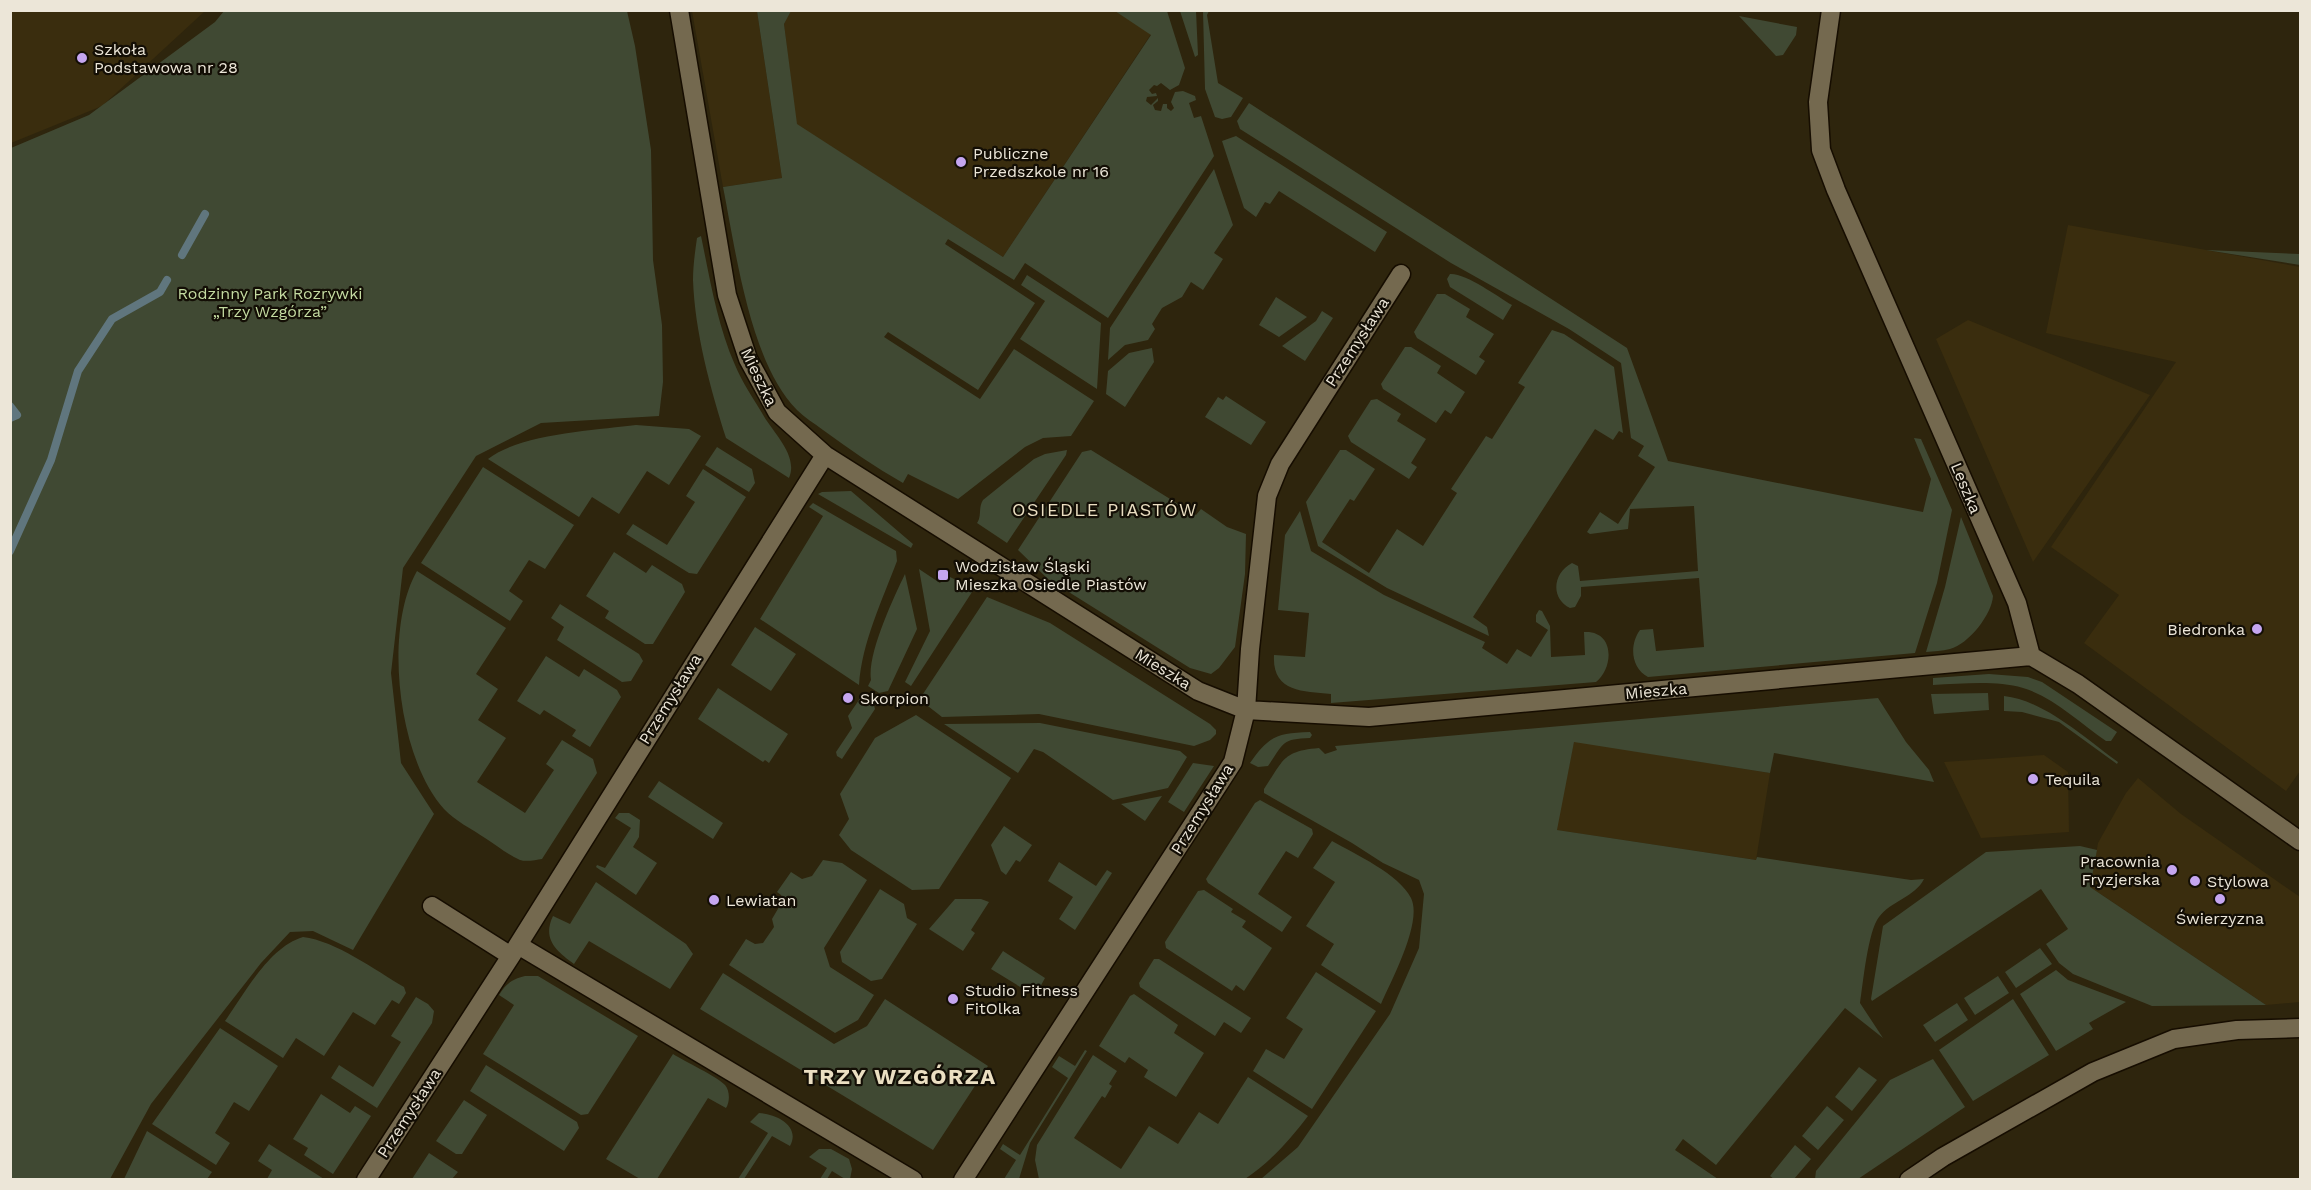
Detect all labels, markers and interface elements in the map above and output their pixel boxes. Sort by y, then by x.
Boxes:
place label: Szkoła Podstawowa nr 28 [94,40,238,77]
marker: Szkoła Podstawowa nr 28 [75,51,89,65]
place label: Publiczne Przedszkole nr 16 [973,144,1109,181]
marker: Publiczne Przedszkole nr 16 [954,155,968,169]
park label: Rodzinny Park Rozrywki „Trzy Wzgórza” [177,284,363,321]
street label: Przemysława [1321,294,1393,390]
street label: Mieszka [737,345,781,409]
street label: Leszka [1947,460,1985,516]
district label: OSIEDLE PIASTÓW [1012,499,1198,520]
place label: Wodzisław Śląski Mieszka Osiedle Piastów [955,557,1147,594]
marker: Wodzisław Śląski Mieszka Osiedle Piastów [936,568,950,582]
place label: Biedronka [2167,620,2245,639]
marker: Biedronka [2250,622,2264,636]
street label: Mieszka [1132,644,1194,694]
street label: Przemysława [635,650,705,748]
street label: Mieszka [1624,679,1688,703]
place label: Skorpion [860,689,929,708]
marker: Skorpion [841,691,855,705]
street label: Przemysława [1167,760,1237,858]
place label: Tequila [2045,770,2100,789]
marker: Tequila [2026,772,2040,786]
place label: Pracownia Fryzjerska [2080,852,2160,889]
marker: Pracownia Fryzjerska [2165,863,2179,877]
place label: Stylowa [2207,872,2269,891]
marker: Stylowa [2188,874,2202,888]
place label: Lewiatan [726,891,796,910]
marker: Świerzyzna [2213,892,2227,906]
marker: Lewiatan [707,893,721,907]
place label: Świerzyzna [2176,909,2264,928]
place label: Studio Fitness FitOlka [965,981,1078,1018]
marker: Studio Fitness FitOlka [946,992,960,1006]
district label: TRZY WZGÓRZA [803,1064,997,1089]
street label: Przemysława [373,1065,445,1161]

